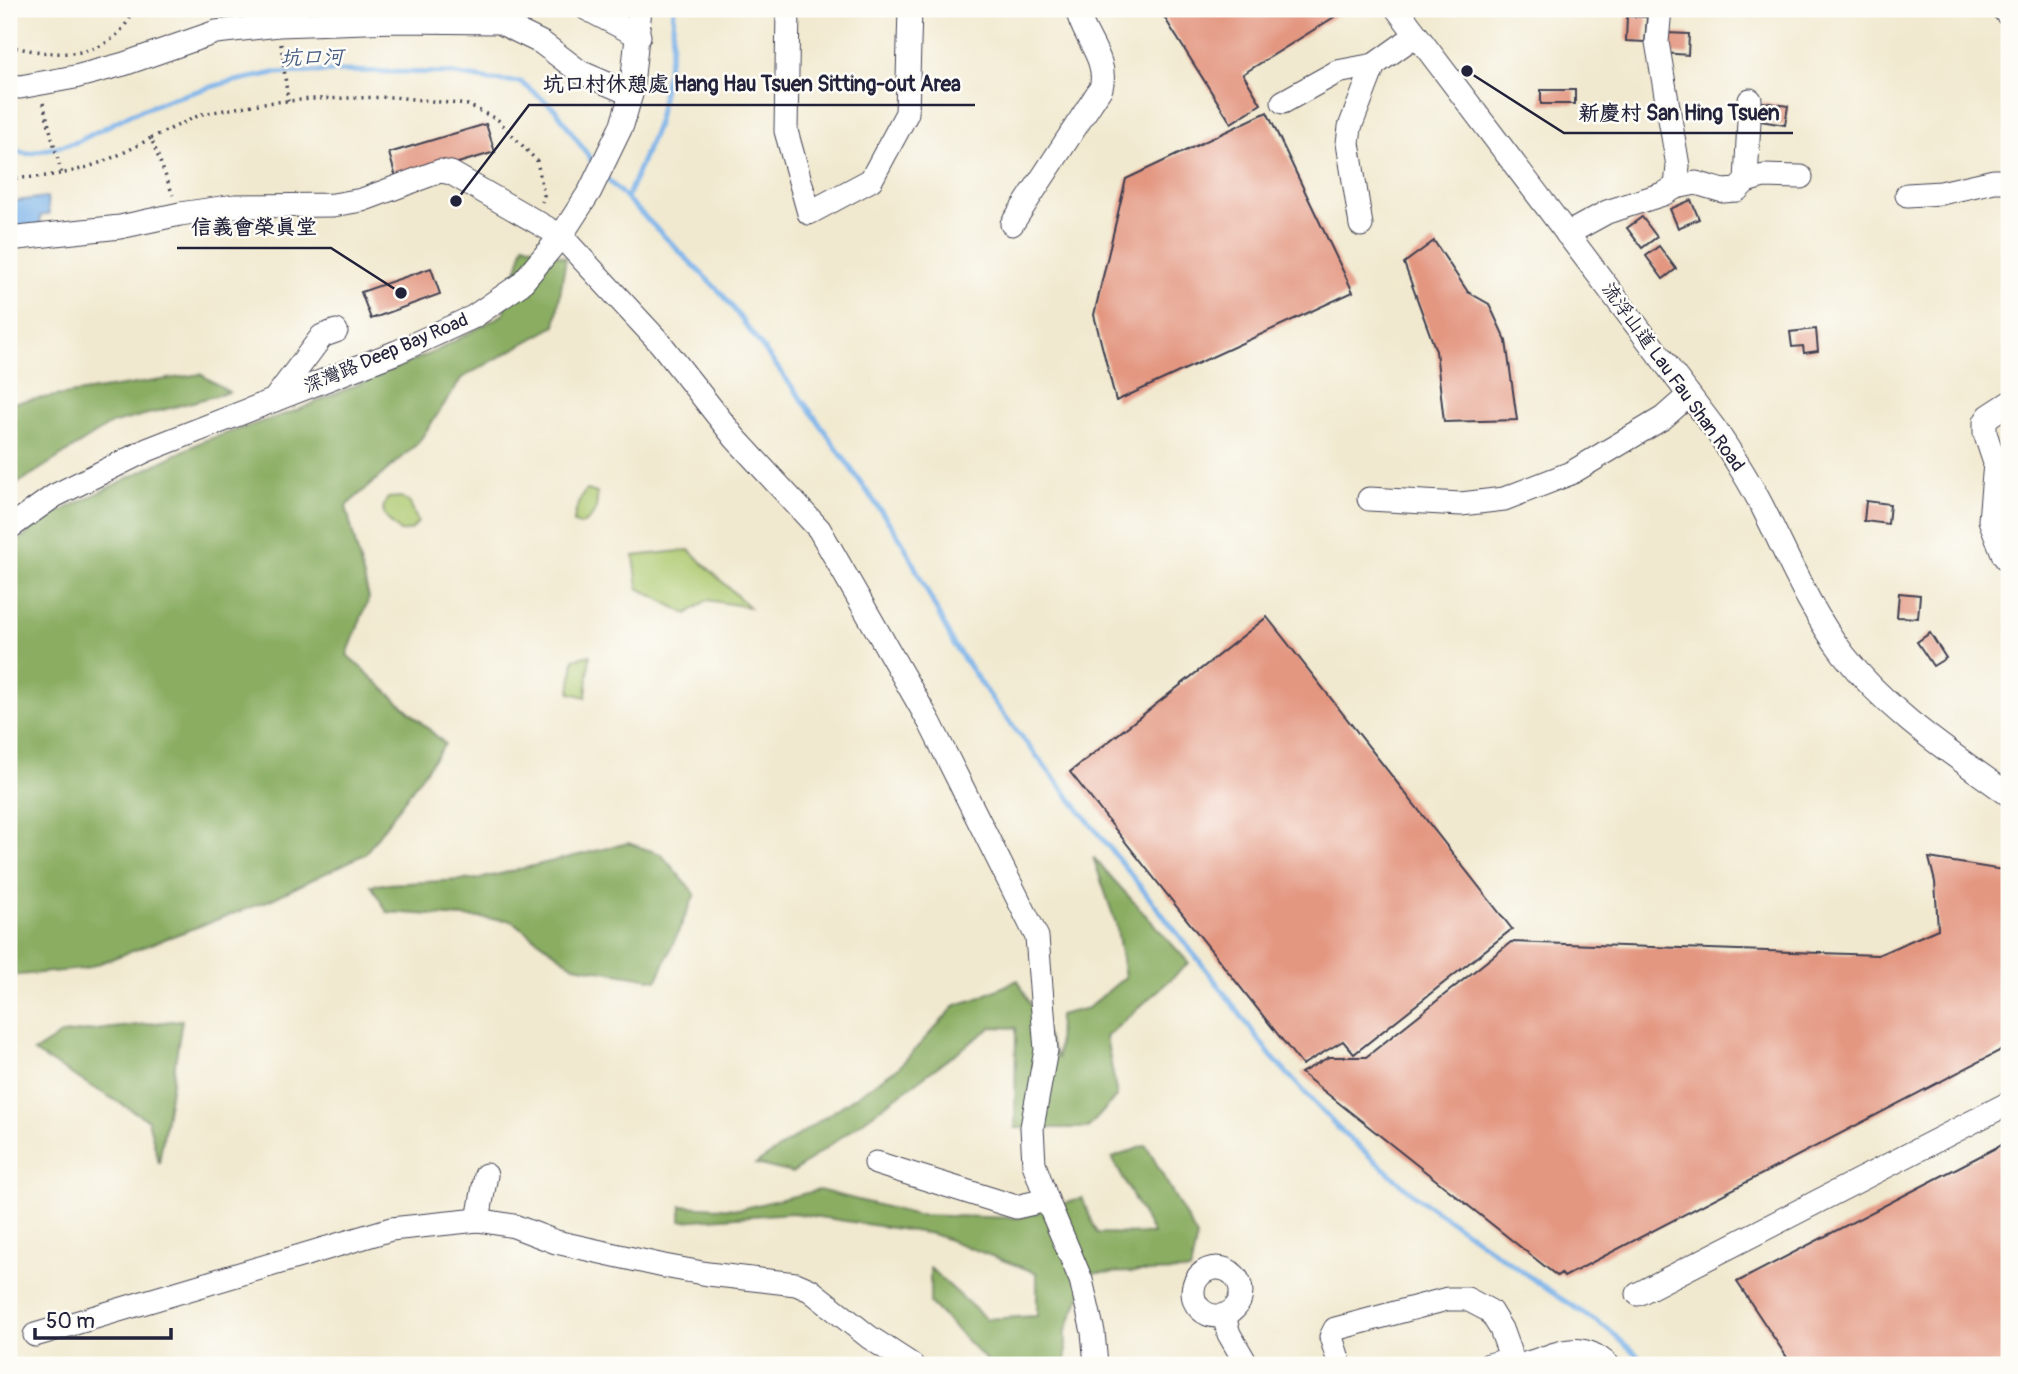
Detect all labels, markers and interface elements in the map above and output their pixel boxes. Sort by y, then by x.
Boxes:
water label: 坑口河 [280,44,347,72]
callout: 坑口村休憩處 Hang Hau Tsuen Sitting-out Area [529,63,975,105]
text: 坑口村休憩處 Hang Hau Tsuen Sitting-out Area [543,71,961,98]
callout: 新慶村 San Hing Tsuen [1564,91,1793,133]
text: 新慶村 San Hing Tsuen [1578,100,1780,127]
callout: 信義會榮真堂 [177,206,331,248]
text: 信義會榮真堂 [191,214,317,241]
street label: 流浮山道 Lau Fau Shan Road [1596,278,1750,476]
street label: 深灣路 Deep Bay Road [300,308,472,398]
scale bar [35,1297,172,1341]
text: 50 m [46,1308,95,1335]

